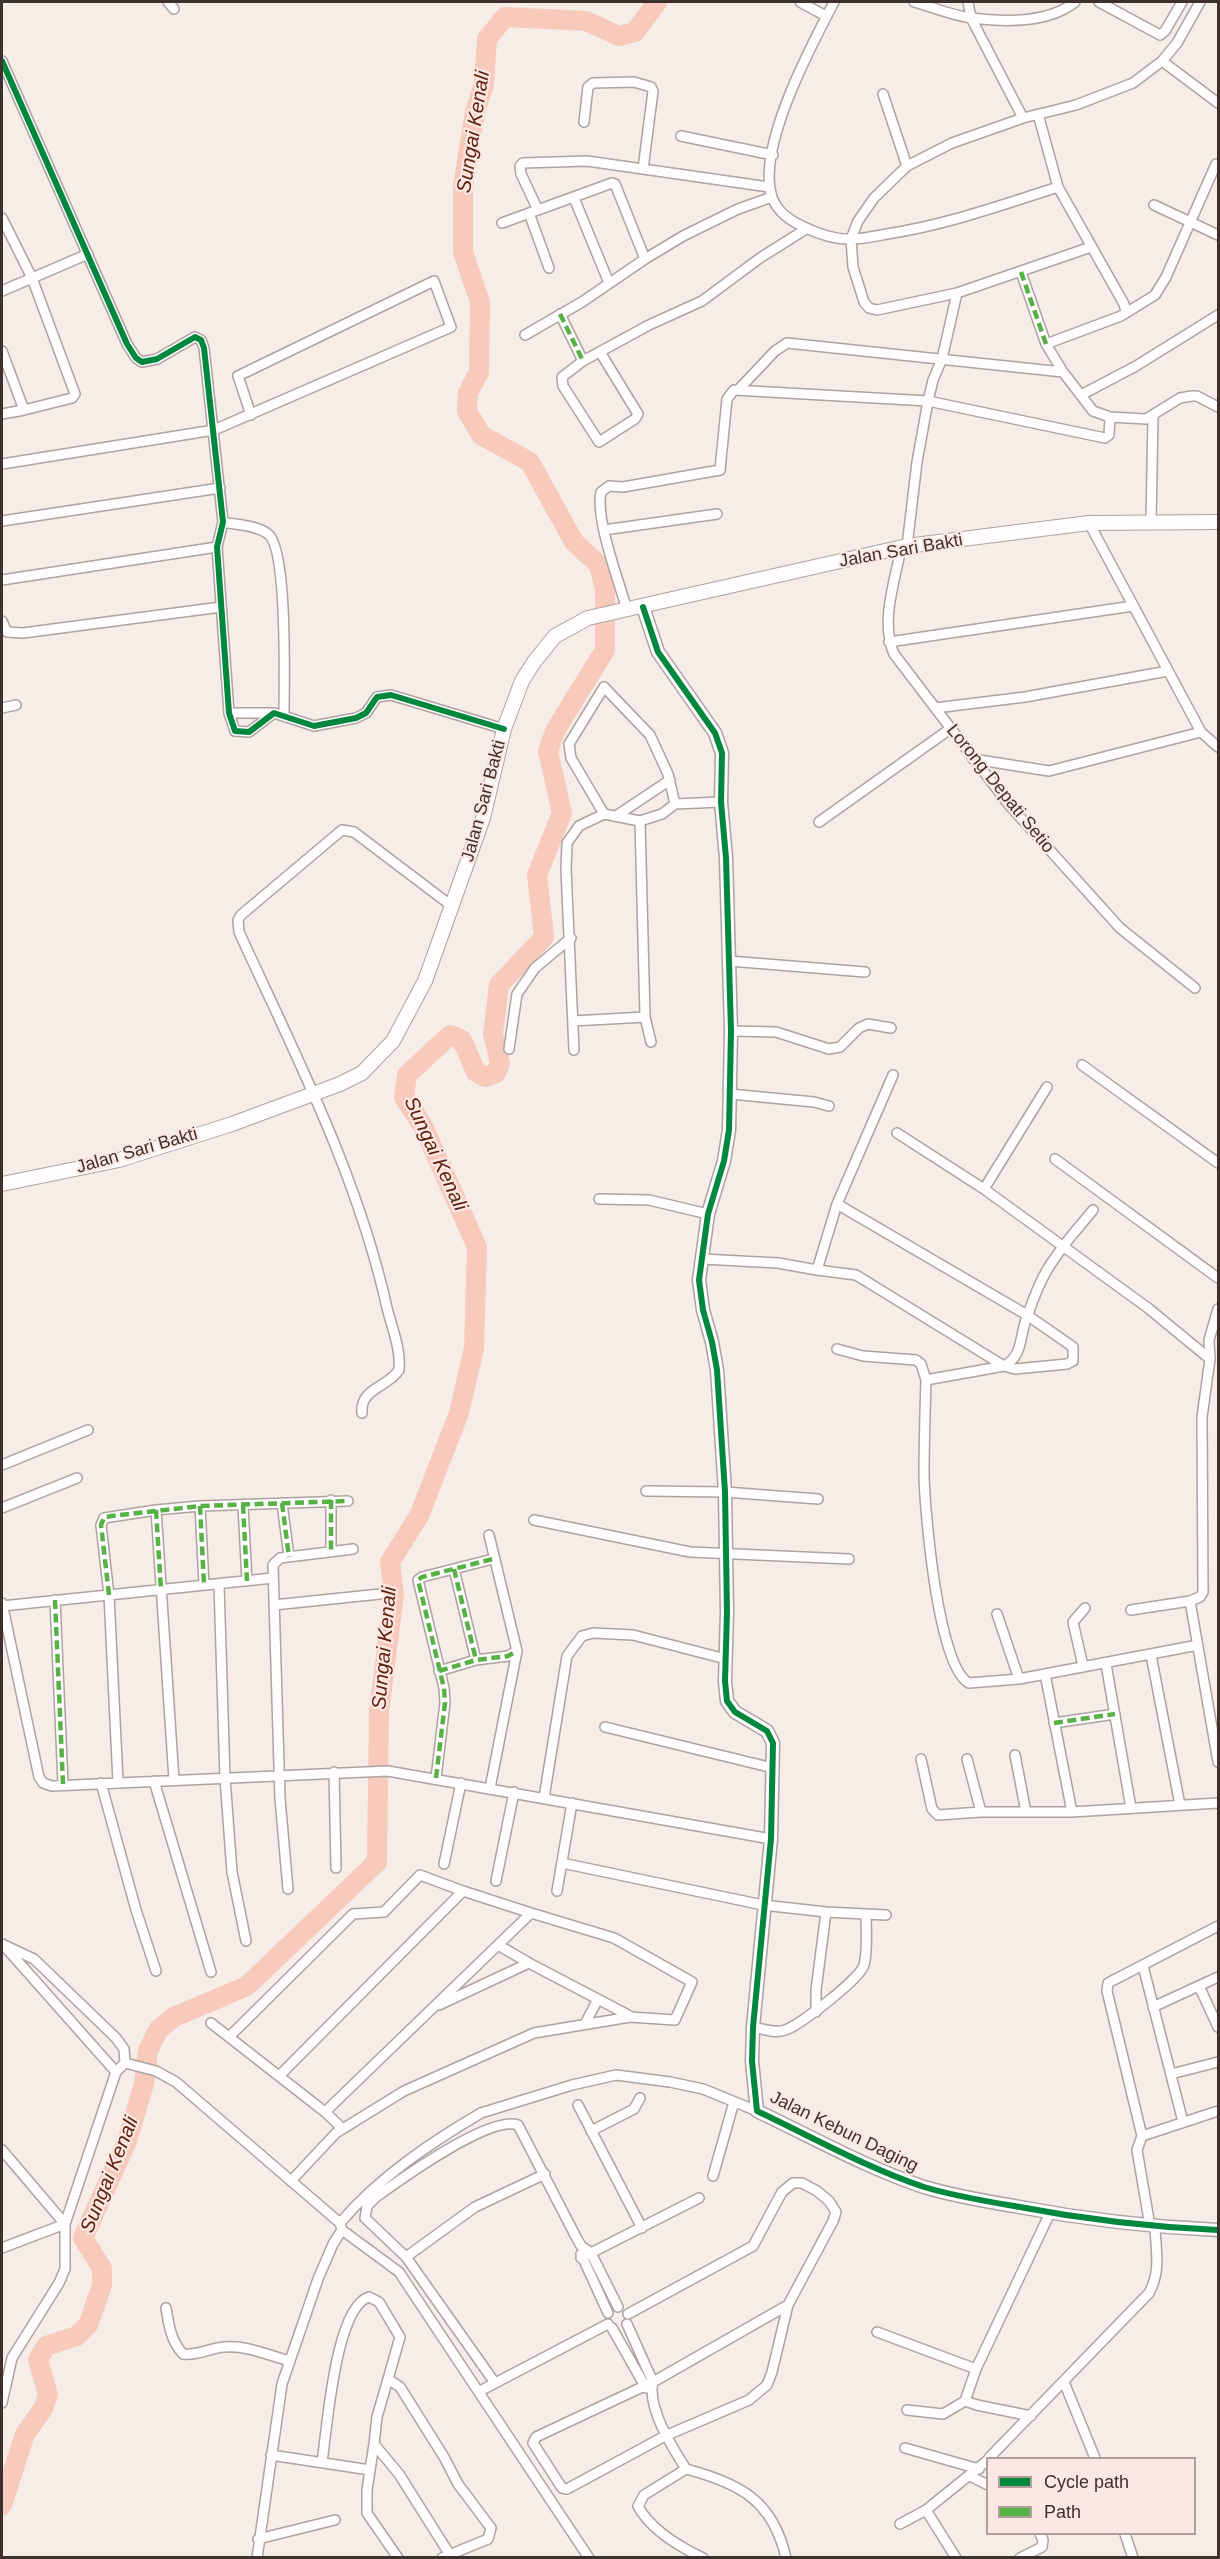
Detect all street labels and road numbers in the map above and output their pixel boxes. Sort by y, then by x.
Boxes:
street label: Jalan Sari Bakti [838,530,964,572]
street label: Lorong Depati Setio [942,720,1058,858]
street label: Jalan Sari Bakti [457,738,511,864]
street label: Jalan Sari Bakti [74,1123,200,1179]
street label: Jalan Kebun Daging [766,2087,922,2177]

